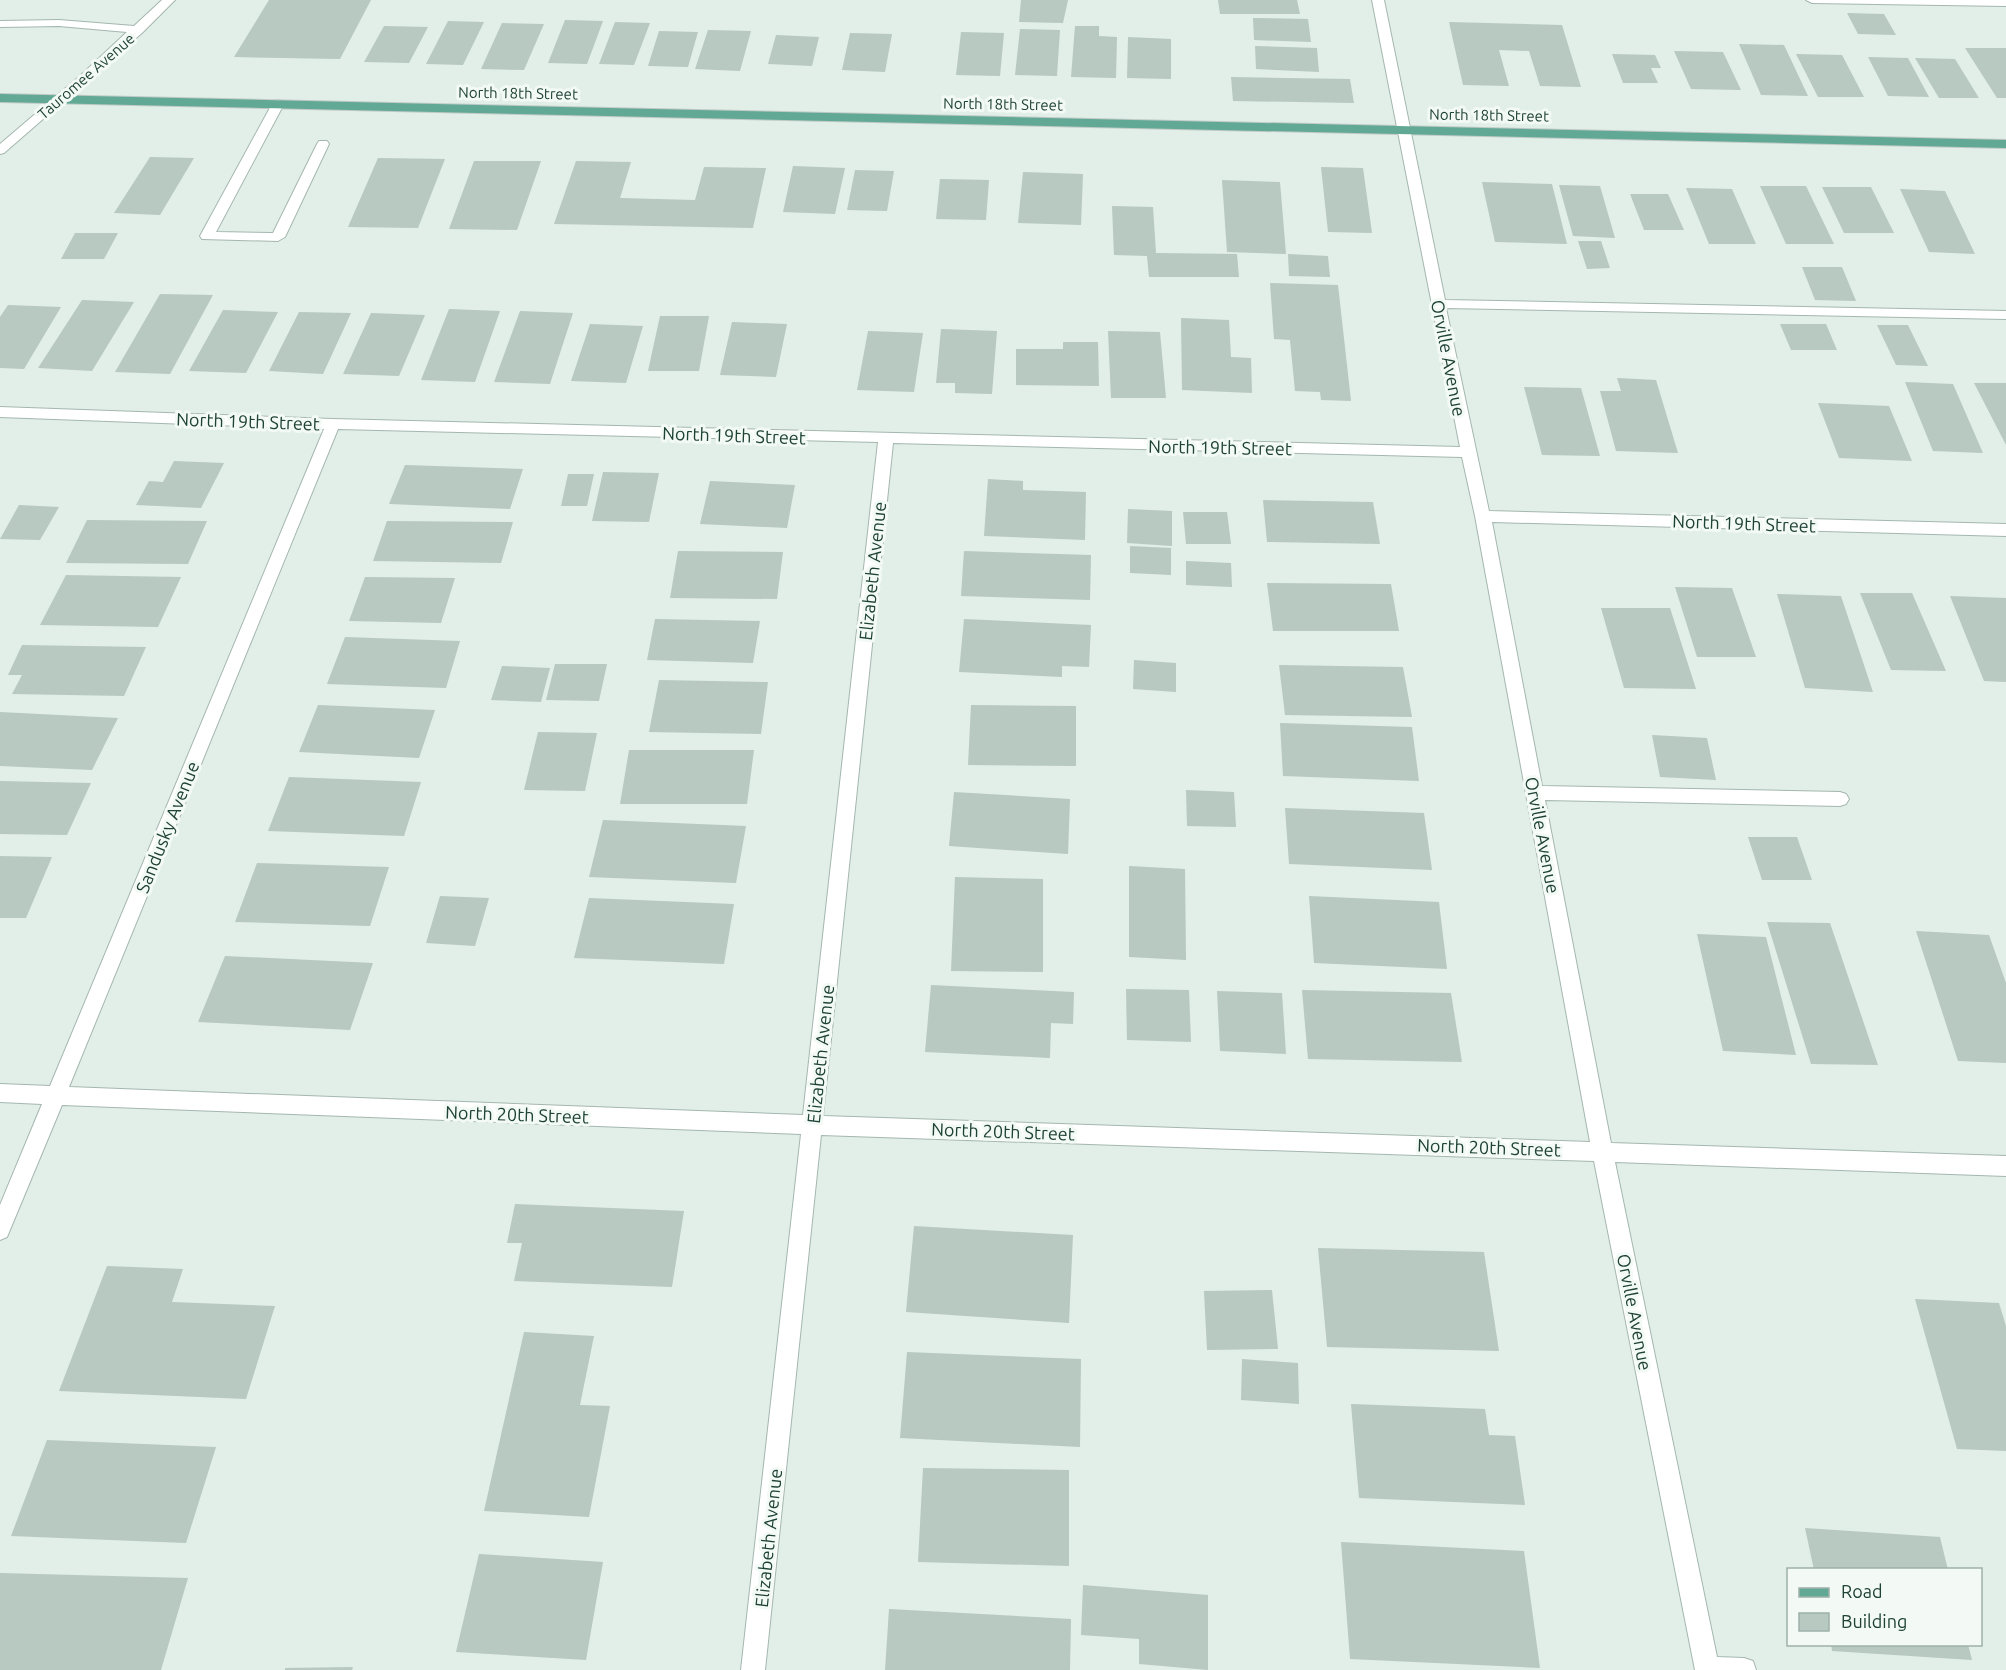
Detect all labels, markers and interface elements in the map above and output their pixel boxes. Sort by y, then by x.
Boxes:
street label: Tauromee Avenue [34,30,138,122]
street label: North 18th Street [458,83,578,103]
street label: North 18th Street [943,94,1063,114]
street label: North 18th Street [1429,105,1549,125]
street label: Orville Avenue [1428,298,1470,418]
street label: North 19th Street [176,408,320,434]
street label: North 19th Street [662,422,806,448]
street label: North 19th Street [1148,436,1292,458]
street label: Elizabeth Avenue [855,501,889,641]
street label: North 19th Street [1672,510,1816,536]
street label: Sandusky Avenue [131,758,203,896]
street label: Orville Avenue [1522,775,1564,895]
street label: Elizabeth Avenue [803,984,837,1124]
street label: North 20th Street [445,1101,589,1127]
street label: North 20th Street [931,1118,1075,1144]
street label: North 20th Street [1417,1134,1561,1160]
street label: Orville Avenue [1614,1252,1656,1372]
street label: Elizabeth Avenue [751,1468,785,1608]
legend [1787,1568,1982,1646]
text: Road [1841,1581,1883,1601]
text: Building [1841,1611,1907,1631]

